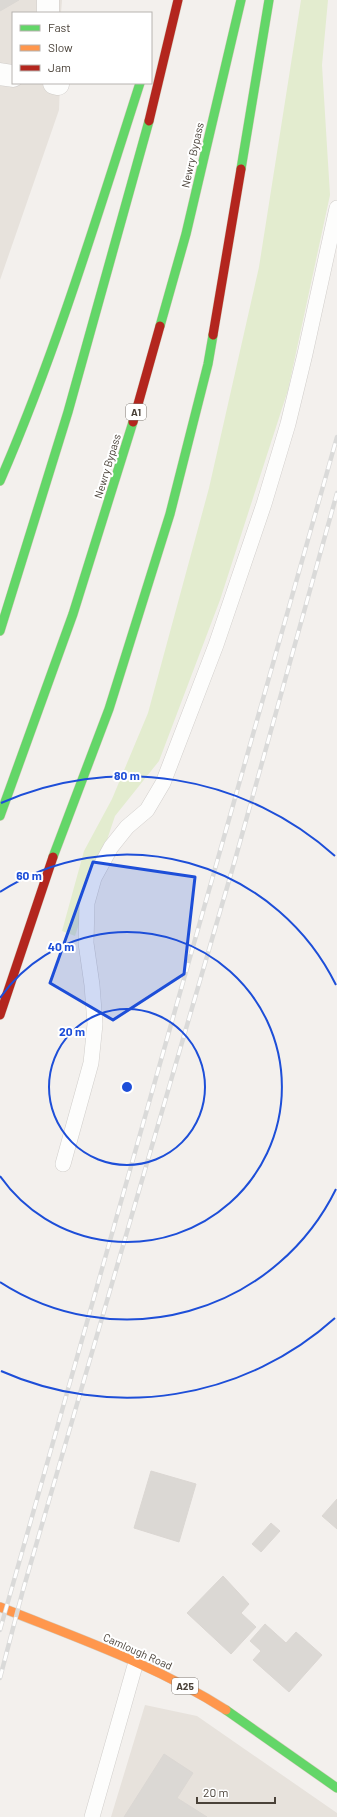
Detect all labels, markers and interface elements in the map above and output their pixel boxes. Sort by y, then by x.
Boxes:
legend [12,12,152,84]
text: Fast [48,20,71,34]
text: Slow [48,40,73,54]
text: Jam [48,60,71,74]
street label: Newry Bypass [178,121,206,189]
road number: A1 [126,404,146,420]
street label: Newry Bypass [91,432,123,500]
text: 80 m [114,768,140,782]
text: 60 m [16,868,42,882]
text: 40 m [48,939,74,953]
text: 20 m [59,1024,85,1038]
centre of rings [120,1080,134,1094]
street label: Camlough Road [102,1630,174,1672]
road number: A25 [172,1678,198,1694]
scale bar [197,1779,275,1805]
text: 20 m [203,1785,229,1799]

